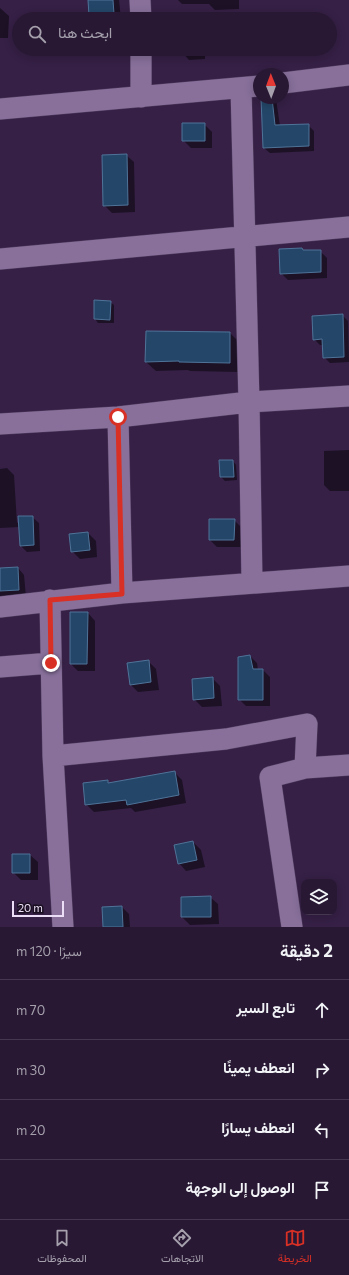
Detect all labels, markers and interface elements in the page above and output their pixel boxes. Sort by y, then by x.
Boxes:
search box [12,12,337,56]
icon: search [26,23,48,45]
text: ابحث هنا [58,23,112,41]
north arrow [253,68,289,104]
route start [109,408,127,426]
route end [42,654,60,672]
map controls [301,879,337,915]
button: layers [301,879,337,915]
scale bar [12,899,64,918]
text: 20 m [18,901,43,914]
text: 2 دقيقة [280,940,333,961]
text: سيرًا · 120 m [16,943,82,959]
text: تابع السير [236,998,295,1016]
icon: ahead [311,999,333,1021]
text: 70 m [16,1002,45,1018]
text: انعطف يمينًا [223,1058,295,1076]
icon: right [311,1059,333,1081]
text: 30 m [16,1062,46,1078]
text: انعطف يسارًا [221,1118,295,1136]
icon: left [311,1119,333,1141]
text: 20 m [16,1122,46,1138]
text: الوصول إلى الوجهة [186,1178,295,1196]
icon: arrive [311,1179,333,1201]
tab: المحفوظات [37,1227,87,1268]
tab: الاتجاهات [161,1227,204,1268]
tab: الخريطة [278,1227,312,1268]

